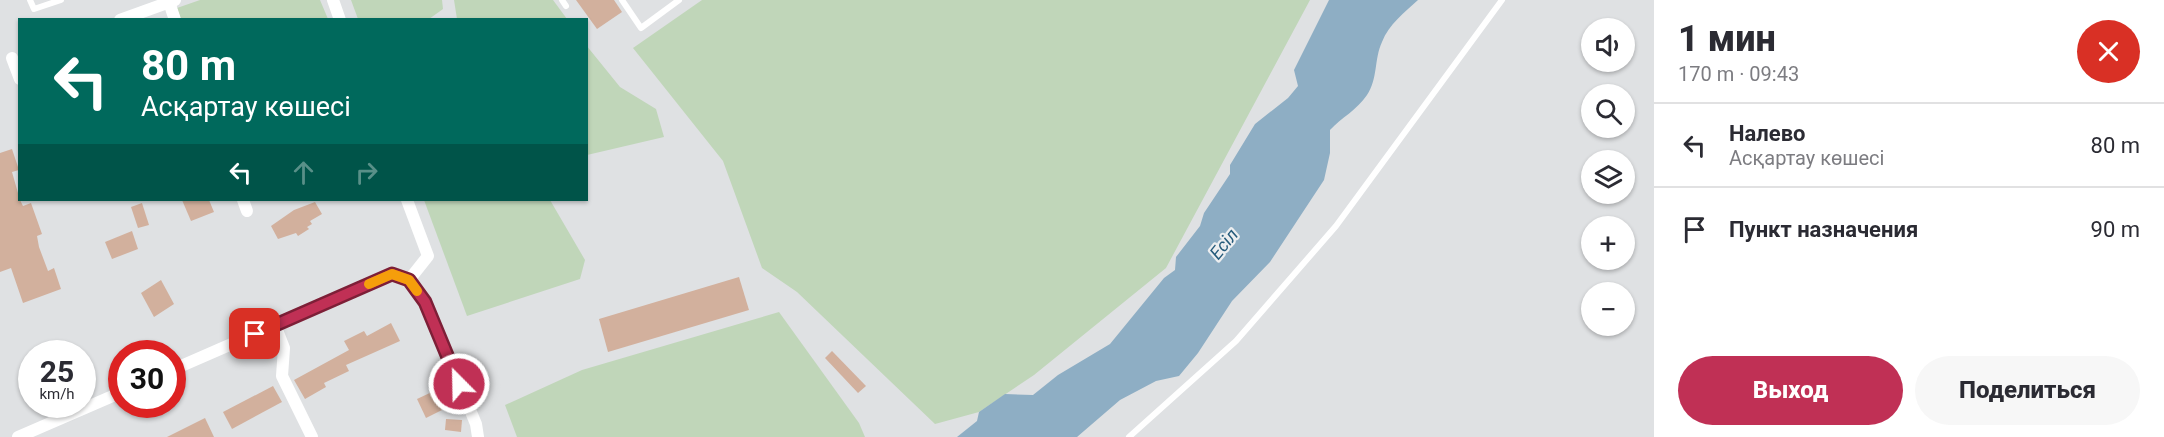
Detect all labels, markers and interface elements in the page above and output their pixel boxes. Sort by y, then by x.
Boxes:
map controls [1581,18,1635,336]
button: sound [1581,18,1635,72]
text: 1 мин [1678,18,1776,60]
button: close [2077,20,2140,83]
text: 80 m [141,41,236,90]
icon: left [42,42,120,120]
text: 170 m · 09:43 [1678,62,1799,86]
button: search [1581,84,1635,138]
text: Асқартау көшесі [141,91,351,123]
text: Налево [1729,121,1806,146]
icon: left [1678,129,1711,162]
text: 80 m [2091,133,2140,158]
text: Асқартау көшесі [1729,146,1884,170]
button: layers [1581,150,1635,204]
icon: left [224,156,257,189]
icon: ahead [287,156,320,189]
icon: right [350,156,383,189]
icon: arrive [1678,213,1711,246]
button: + [1581,216,1635,270]
text: Пункт назначения [1729,217,1918,242]
text: 90 m [2091,217,2140,242]
water label: Есіл [1205,224,1242,263]
button: − [1581,282,1635,336]
pin [229,308,280,359]
icon: arrive [238,317,271,350]
speed limit sign: 30 [108,340,186,418]
position arrow [427,352,491,416]
text: 25 [40,354,74,389]
button: Выход [1678,356,1903,425]
button: Поделиться [1915,356,2140,425]
text: km/h [39,385,75,403]

